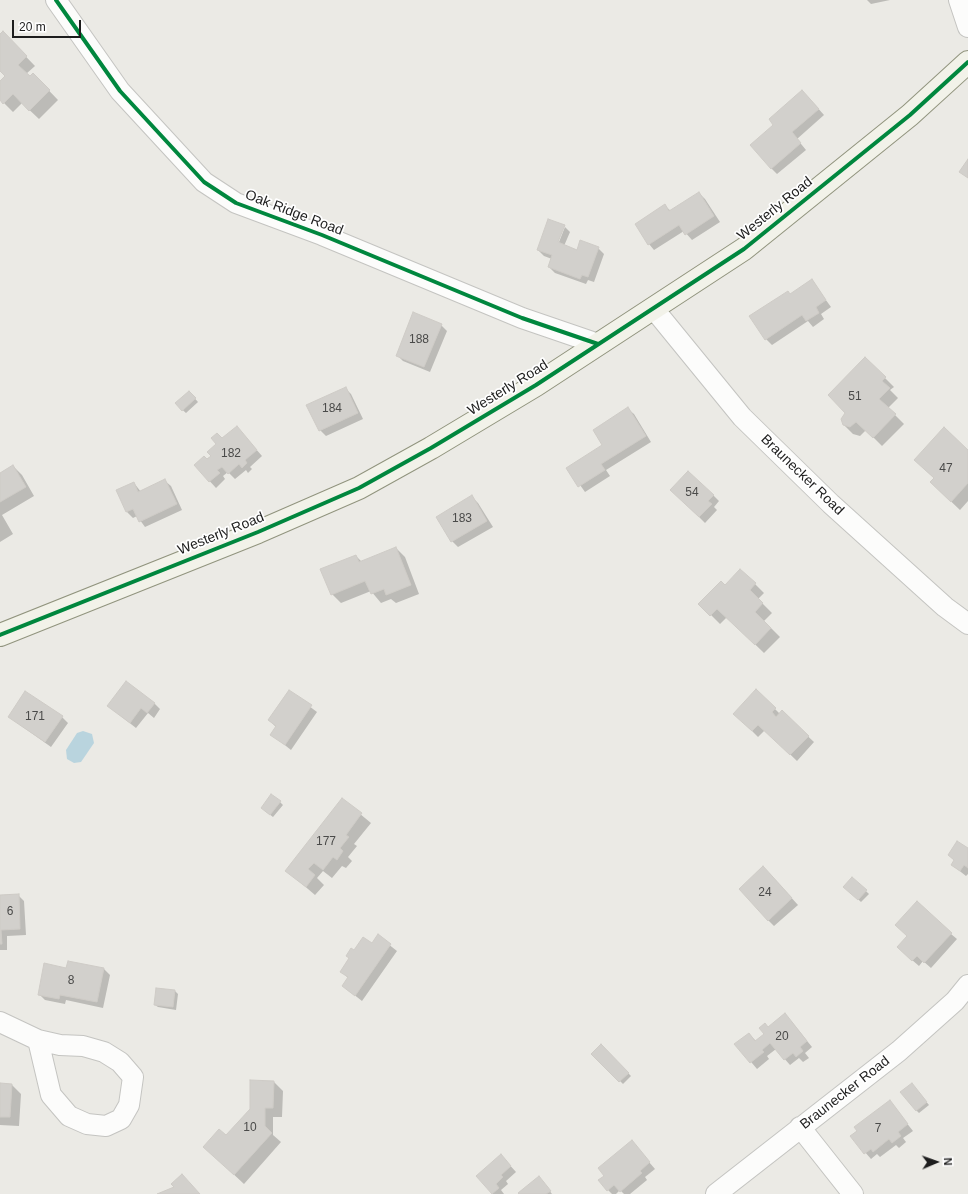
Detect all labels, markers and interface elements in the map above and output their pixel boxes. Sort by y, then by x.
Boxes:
scale bar [14,12,83,38]
text: 20 m [19,20,46,34]
street label: Westerly Road [734,174,816,244]
street label: Oak Ridge Road [243,187,345,239]
house number: 188 [409,333,429,347]
street label: Westerly Road [465,357,551,419]
house number: 51 [848,390,862,404]
house number: 184 [322,402,342,416]
street label: Braunecker Road [757,431,847,519]
house number: 182 [221,447,241,461]
house number: 47 [939,462,953,476]
house number: 54 [685,486,699,500]
street label: Westerly Road [175,509,267,559]
house number: 183 [452,512,472,526]
house number: 171 [25,710,45,724]
house number: 177 [316,835,336,849]
house number: 24 [758,886,772,900]
house number: 6 [7,905,13,919]
house number: 8 [68,974,74,988]
house number: 20 [775,1030,789,1044]
street label: Braunecker Road [797,1053,893,1133]
house number: 10 [243,1121,257,1135]
house number: 7 [875,1122,881,1136]
north arrow [916,1142,956,1182]
text: N [942,1157,954,1166]

